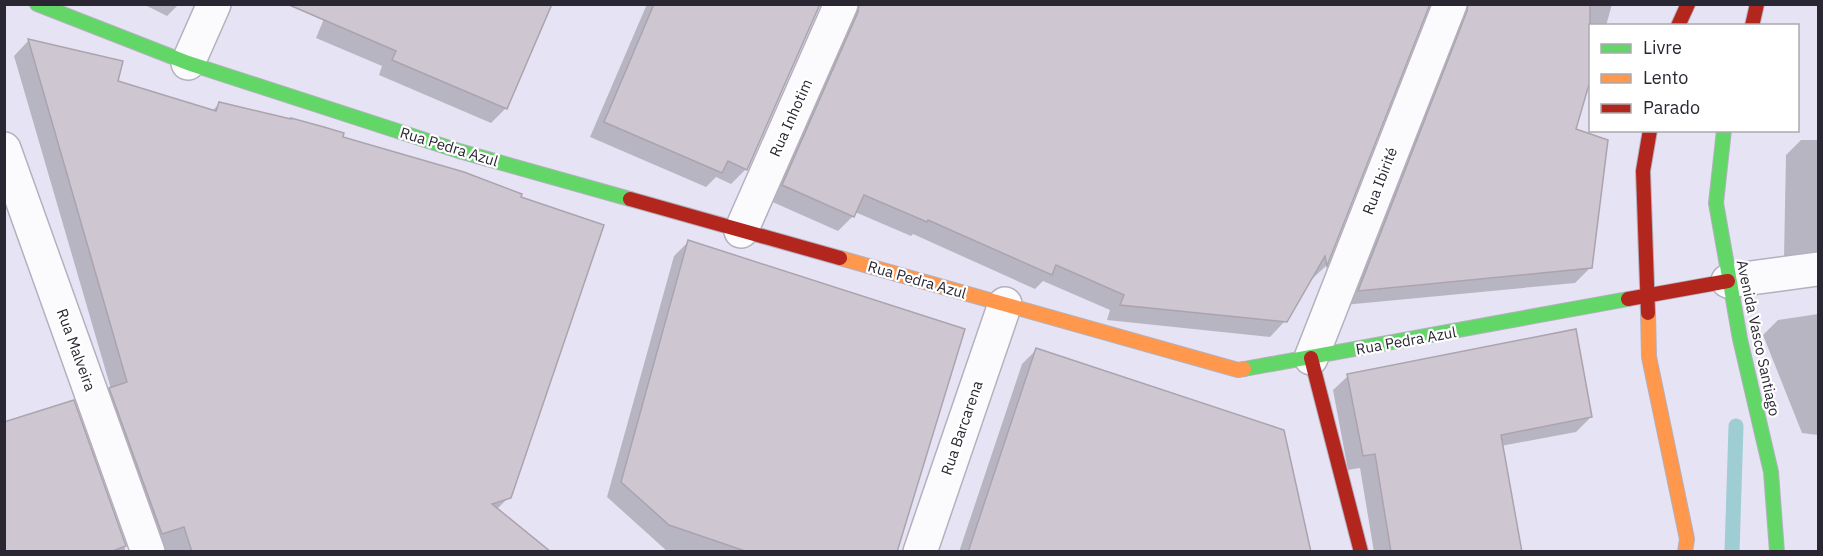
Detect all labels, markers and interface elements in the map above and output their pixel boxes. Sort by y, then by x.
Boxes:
legend [1589,24,1799,132]
text: Livre [1643,36,1682,59]
text: Lento [1643,66,1688,89]
street label: Rua Inhotim [765,76,816,160]
text: Parado [1643,96,1700,119]
street label: Rua Pedra Azul [398,123,501,170]
street label: Rua Ibirité [1358,144,1401,217]
street label: Rua Pedra Azul [866,256,969,303]
street label: Avenida Vasco Santiago [1733,258,1784,418]
street label: Rua Malveira [53,306,100,394]
street label: Rua Pedra Azul [1354,322,1458,359]
street label: Rua Barcarena [936,378,987,478]

